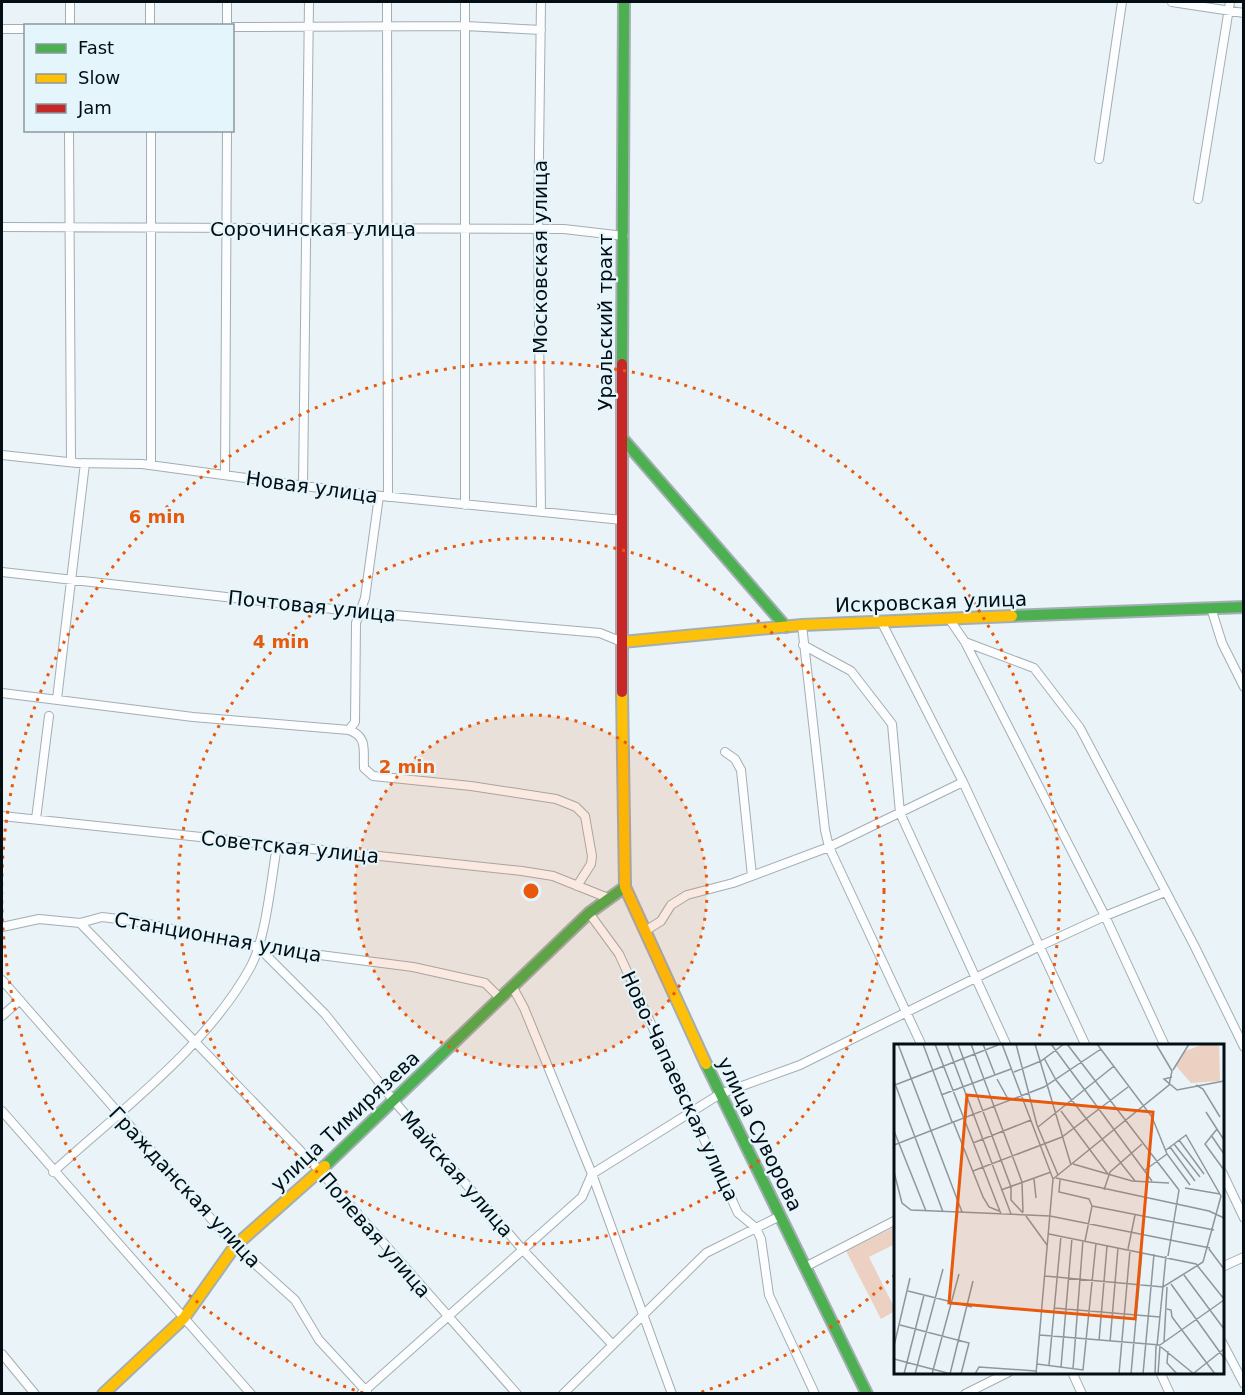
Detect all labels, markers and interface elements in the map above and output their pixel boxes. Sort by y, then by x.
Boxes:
legend [24,24,234,132]
text: Fast [78,37,114,58]
text: Slow [78,67,120,88]
text: Jam [77,97,112,118]
street label: Московская улица [528,160,552,354]
street label: Сорочинская улица [210,217,416,241]
street label: Уральский тракт [593,233,617,411]
street label: Новая улица [244,466,380,508]
text: 6 min [129,506,185,527]
street label: Почтовая улица [227,585,397,627]
street label: Искровская улица [835,587,1027,617]
text: 4 min [253,631,309,652]
text: 2 min [379,756,435,777]
street label: Советская улица [200,826,380,868]
centre of rings [521,881,541,901]
street label: Станционная улица [112,907,324,967]
street label: Ново-Чапаевская улица [616,967,744,1205]
inset map [894,1044,1224,1374]
street label: улица Тимирязева [266,1046,424,1196]
street label: улица Суворова [712,1053,808,1215]
street label: Гражданская улица [104,1101,266,1273]
street label: Майская улица [396,1106,518,1242]
street label: Полевая улица [314,1167,436,1303]

